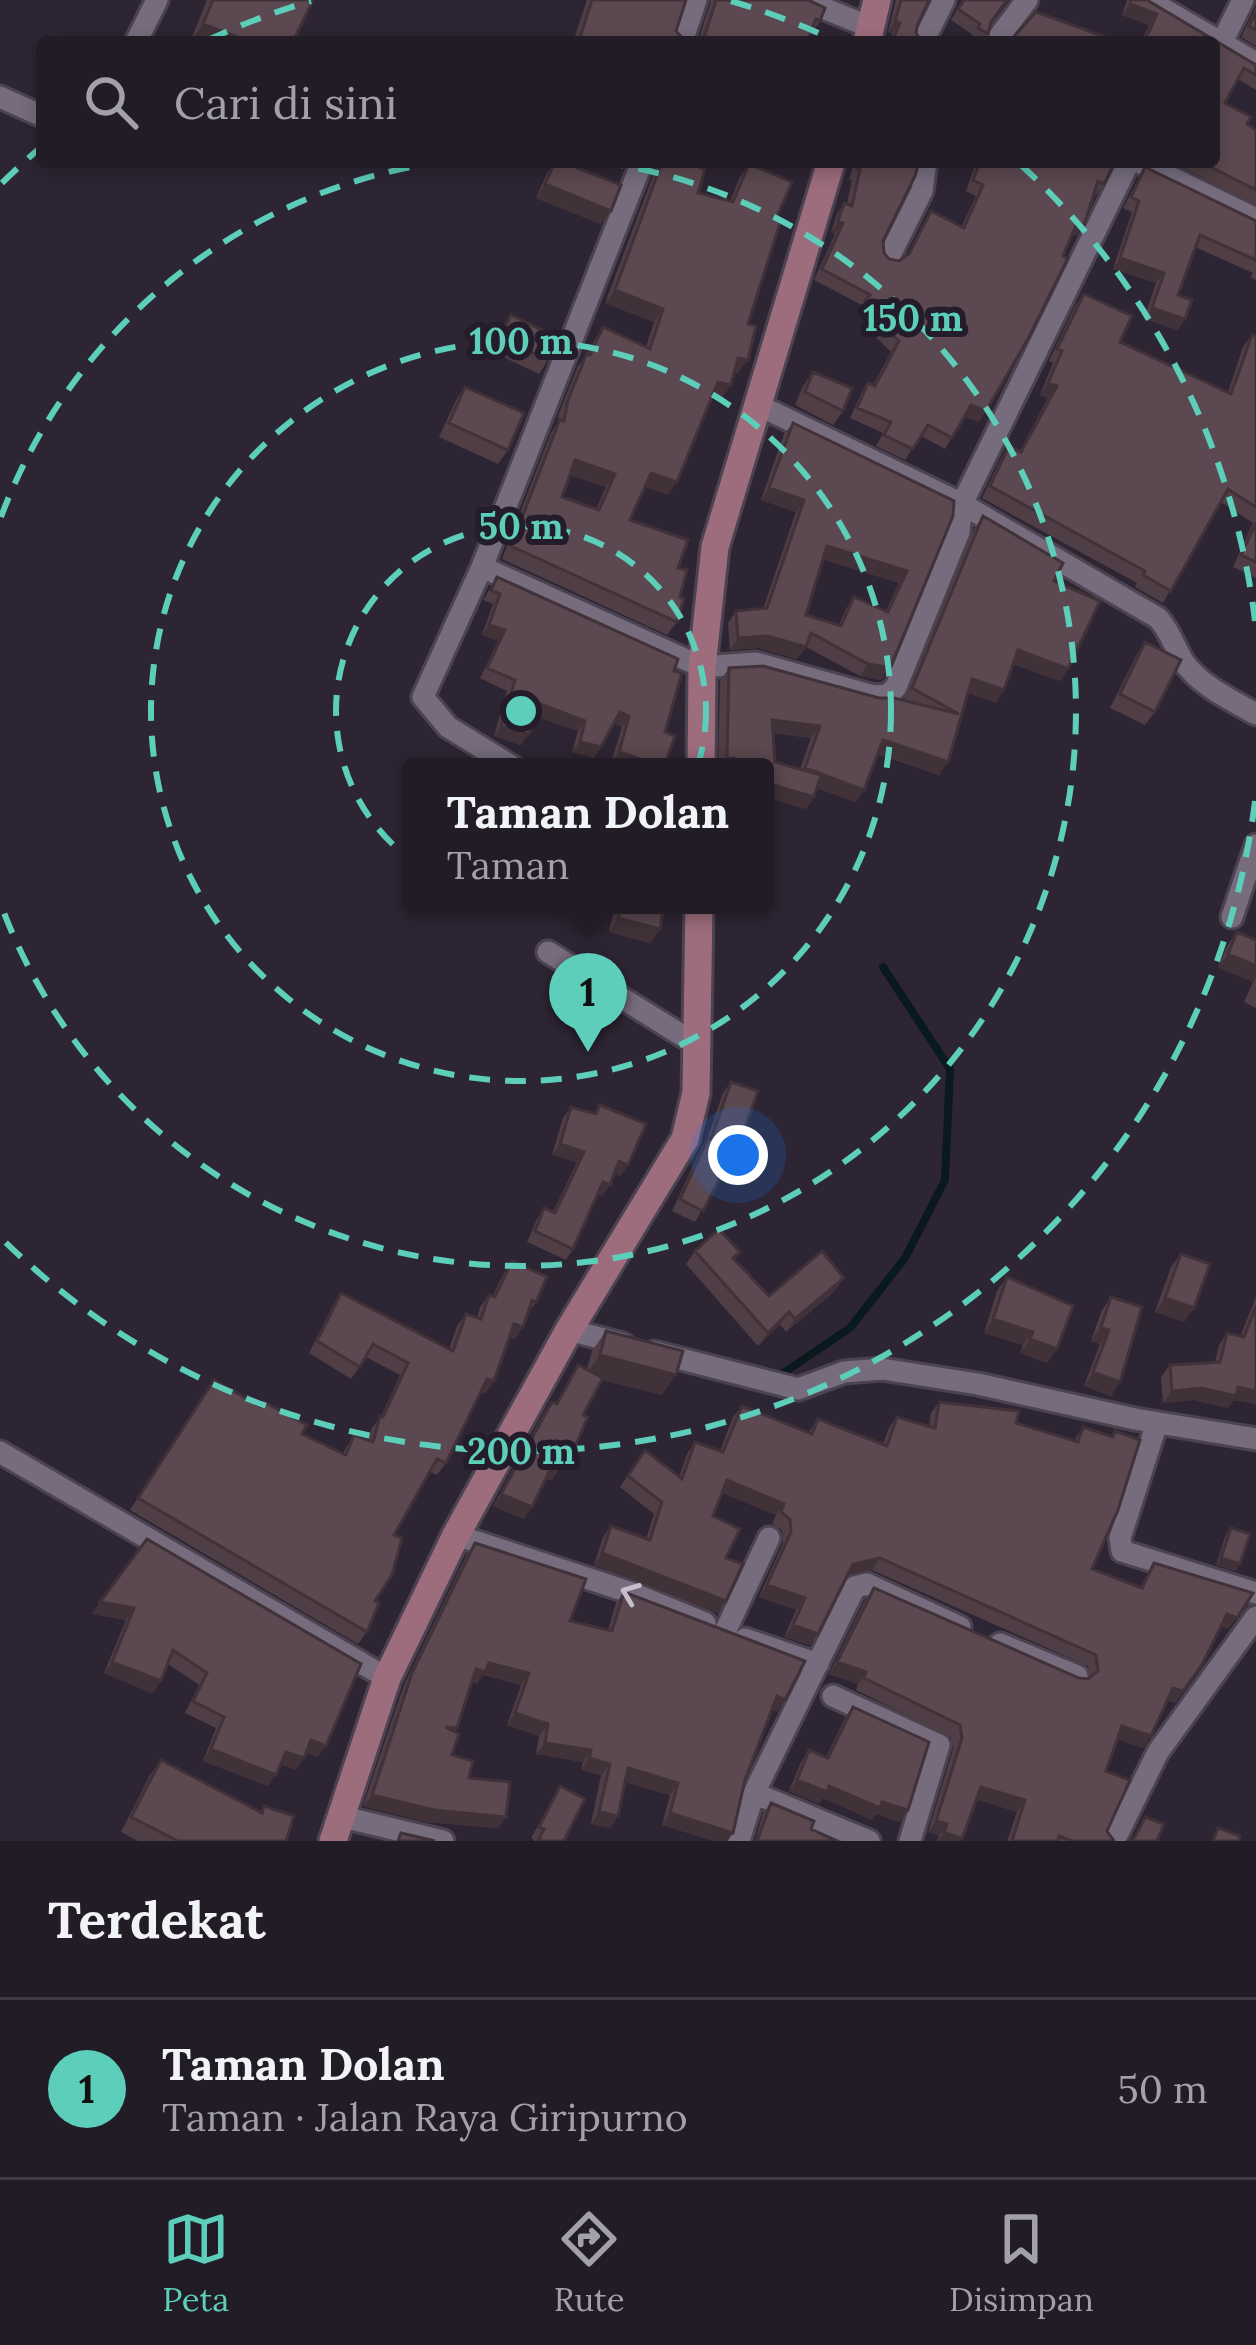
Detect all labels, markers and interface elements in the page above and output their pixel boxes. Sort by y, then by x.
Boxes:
search box [36,36,1220,168]
icon: search [78,69,144,135]
text: Cari di sini [174,74,397,131]
text: 150 m [863,295,963,341]
text: 100 m [470,318,573,364]
text: 50 m [479,503,563,549]
centre of rings [500,690,542,732]
popup [402,758,774,914]
text: Taman Dolan [447,783,729,840]
text: Taman [447,840,569,890]
pin: 1 [549,953,627,1052]
your location [708,1125,768,1185]
text: 200 m [467,1428,575,1474]
one-way arrow [621,1583,642,1607]
text: Terdekat [48,1887,266,1952]
text: Taman Dolan [162,2035,445,2092]
text: 1 [79,2064,95,2114]
text: 50 m [1117,2064,1208,2114]
text: Taman · Jalan Raya Giripurno [162,2092,687,2142]
tab: Peta [162,2206,229,2320]
tab: Rute [554,2206,625,2320]
tab: Disimpan [949,2206,1094,2320]

